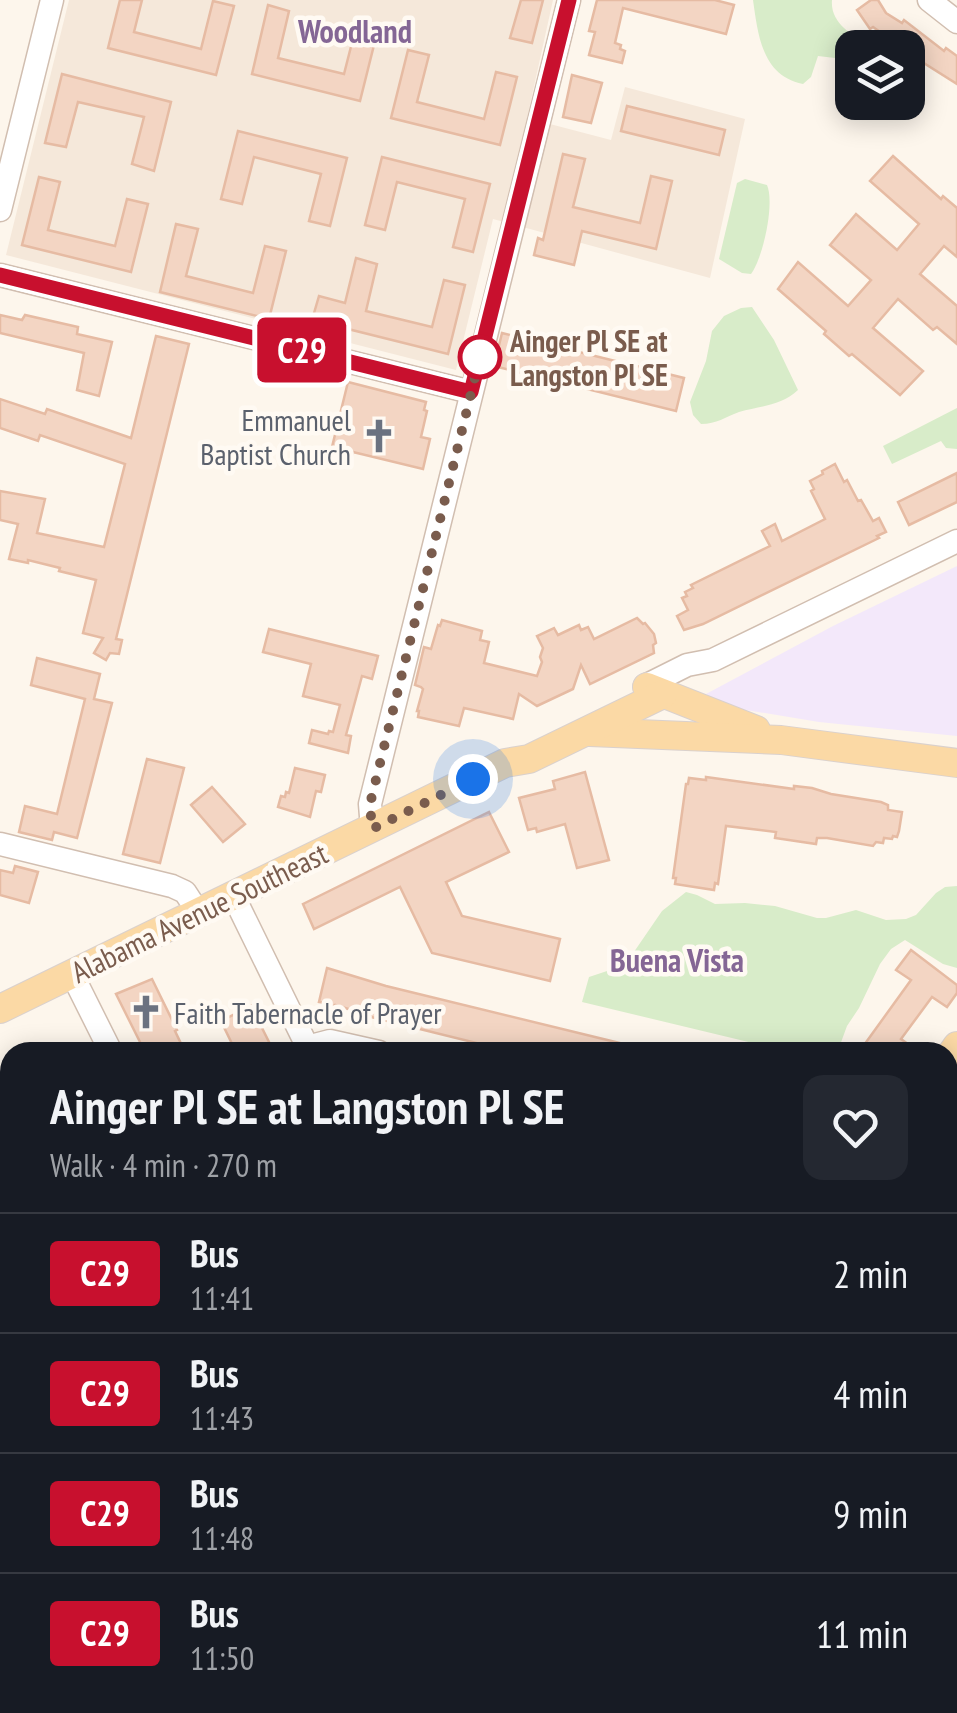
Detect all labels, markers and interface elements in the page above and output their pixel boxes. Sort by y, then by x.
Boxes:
district label: Woodland [297,10,412,52]
map controls [835,30,925,120]
button: layers [835,30,925,120]
line badge: C29 [244,318,360,382]
place label: Ainger Pl SE at Langston Pl SE [509,321,668,394]
text: C29 [277,327,327,373]
marker: Ainger Pl SE at Langston Pl SE [459,336,501,378]
place label: Emmanuel Baptist Church [200,400,351,473]
church icon: Emmanuel Baptist Church [360,417,398,455]
your location [448,754,498,804]
street label: Alabama Avenue Southeast [64,833,334,991]
district label: Buena Vista [610,939,744,981]
church icon: Faith Tabernacle of Prayer [127,993,165,1031]
place label: Faith Tabernacle of Prayer [174,993,442,1032]
text: Ainger Pl SE at Langston Pl SE [50,1075,564,1137]
button: heart [803,1075,908,1180]
text: Walk · 4 min · 270 m [50,1144,277,1186]
text: Bus [190,1228,239,1277]
text: 2 min [833,1249,908,1298]
text: C29 [80,1250,130,1296]
text: 11:41 [190,1277,254,1319]
text: Bus [190,1348,239,1397]
text: 4 min [833,1369,908,1418]
text: C29 [80,1370,130,1416]
text: 11:43 [190,1397,254,1439]
text: Bus [190,1468,239,1517]
text: 9 min [833,1489,908,1538]
text: C29 [80,1490,130,1536]
text: 11:48 [190,1517,254,1559]
text: Bus [190,1588,239,1637]
text: 11 min [816,1609,908,1658]
text: C29 [80,1610,130,1656]
text: 11:50 [190,1637,254,1679]

